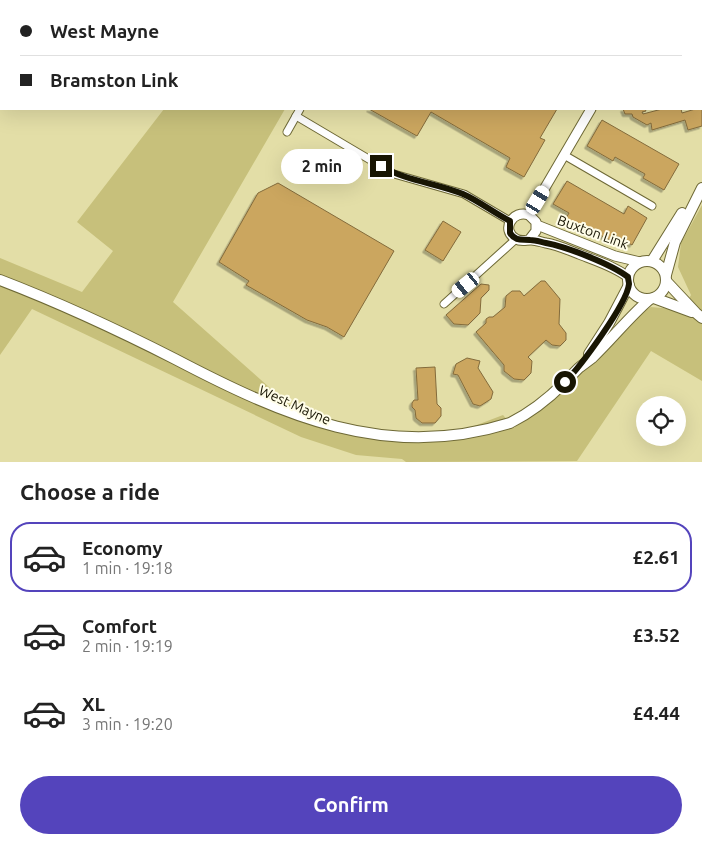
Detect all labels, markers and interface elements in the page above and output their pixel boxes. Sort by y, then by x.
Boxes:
text: West Mayne [50,20,159,42]
text: Bramston Link [50,69,178,91]
callout: 2 min [281,148,364,184]
route end [370,155,392,177]
text: 2 min [302,157,342,175]
car [523,183,552,217]
street label: Buxton Link [555,212,631,252]
car [449,270,482,300]
route start [554,371,576,393]
street label: West Mayne [257,382,333,428]
map controls [636,396,686,446]
button: locate [636,396,686,446]
text: Choose a ride [20,479,160,504]
icon: car [22,535,67,580]
text: Economy [82,537,163,559]
text: £2.61 [632,546,680,568]
text: 1 min · 19:18 [82,559,173,577]
icon: car [22,613,67,658]
text: Comfort [82,615,157,637]
text: £3.52 [632,624,680,646]
text: 2 min · 19:19 [82,637,173,655]
icon: car [22,691,67,736]
text: XL [82,693,105,715]
text: £4.44 [632,702,680,724]
text: 3 min · 19:20 [82,715,173,733]
button: Confirm [20,776,682,834]

